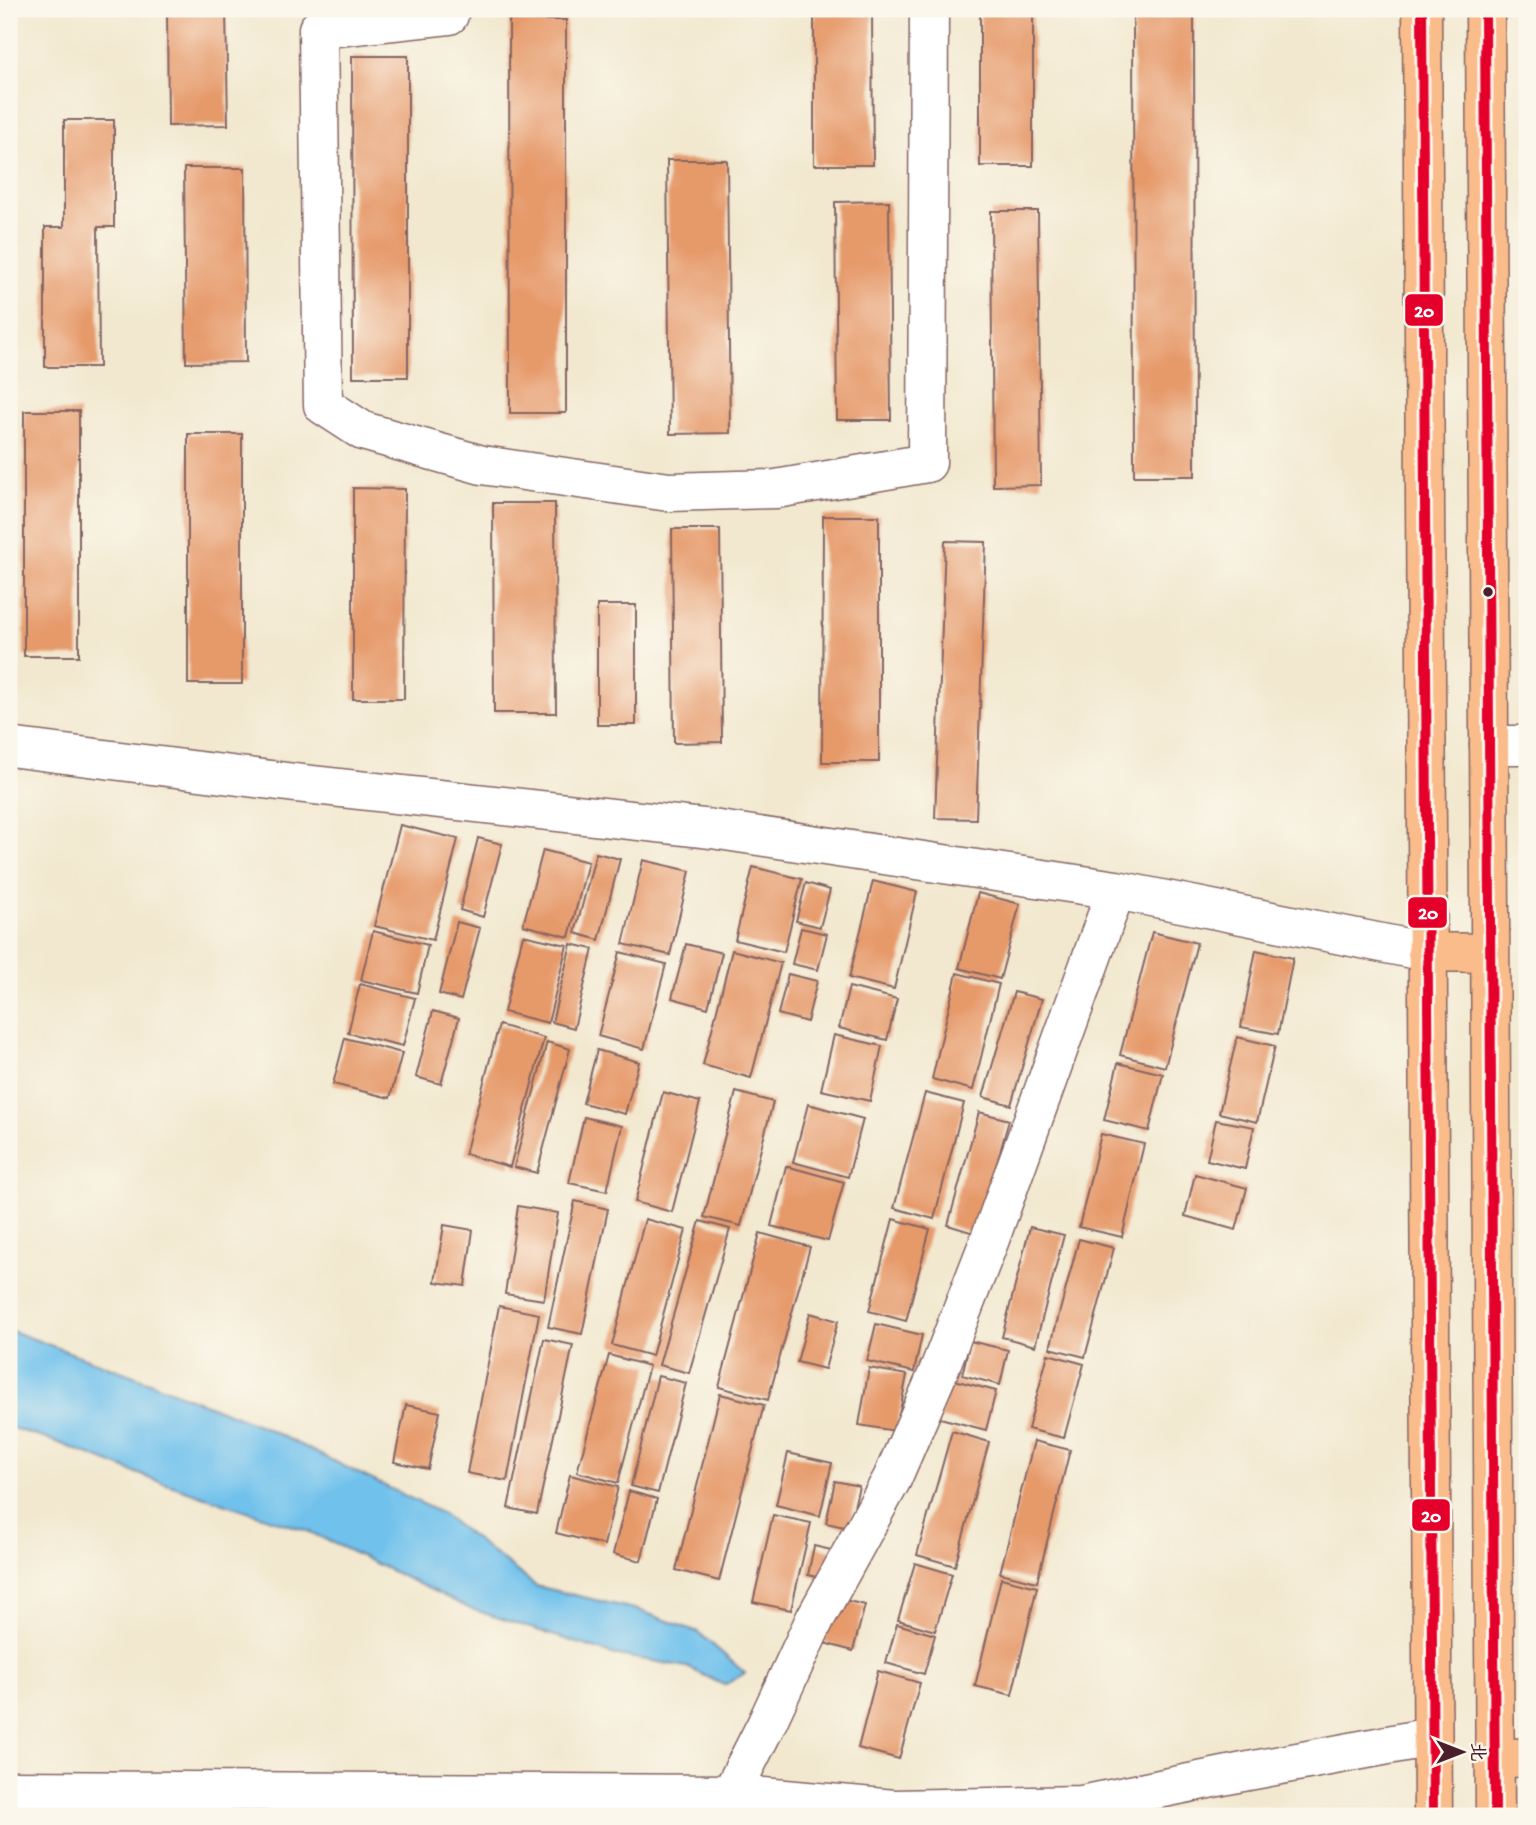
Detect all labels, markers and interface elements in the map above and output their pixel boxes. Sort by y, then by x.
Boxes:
line badge: 20 [1404,293,1444,327]
text: 20 [1414,302,1434,325]
unlabelled marker [1481,585,1495,599]
line badge: 20 [1407,896,1448,929]
text: 20 [1418,904,1438,927]
line badge: 20 [1411,1498,1451,1532]
text: 20 [1421,1507,1441,1530]
north arrow [1428,1716,1498,1786]
text: 北 [1464,1742,1487,1762]

